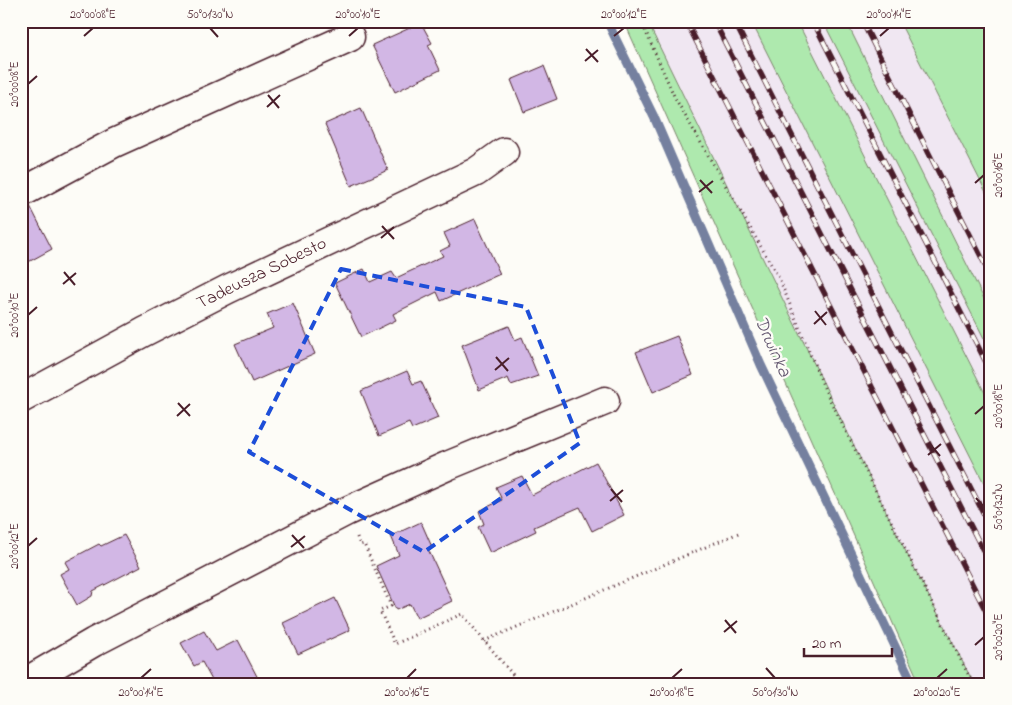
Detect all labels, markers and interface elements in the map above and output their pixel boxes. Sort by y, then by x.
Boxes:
text: 20°00'08"E [70,6,116,24]
text: 50°01'30"N [187,6,233,24]
text: 20°00'10"E [335,6,381,24]
text: 20°00'12"E [601,6,647,24]
text: 20°00'14"E [867,6,911,24]
text: 20°00'08"E [6,61,24,107]
text: 20°00'16"E [990,152,1008,198]
street label: Tadeusza Sobesto [193,231,331,317]
text: 20°00'10"E [6,292,24,338]
water label: Drwinka [747,312,798,382]
text: 20°00'18"E [990,384,1008,428]
text: 50°01'32"N [990,483,1008,531]
text: 20°00'12"E [6,523,24,569]
text: 20°00'20"E [990,613,1008,661]
scale bar [804,625,892,657]
text: 20 m [812,633,842,655]
text: 20°00'14"E [119,684,163,702]
text: 20°00'16"E [384,684,430,702]
text: 20°00'18"E [650,684,694,702]
text: 50°01'30"N [752,684,798,702]
text: 20°00'20"E [913,684,961,702]

